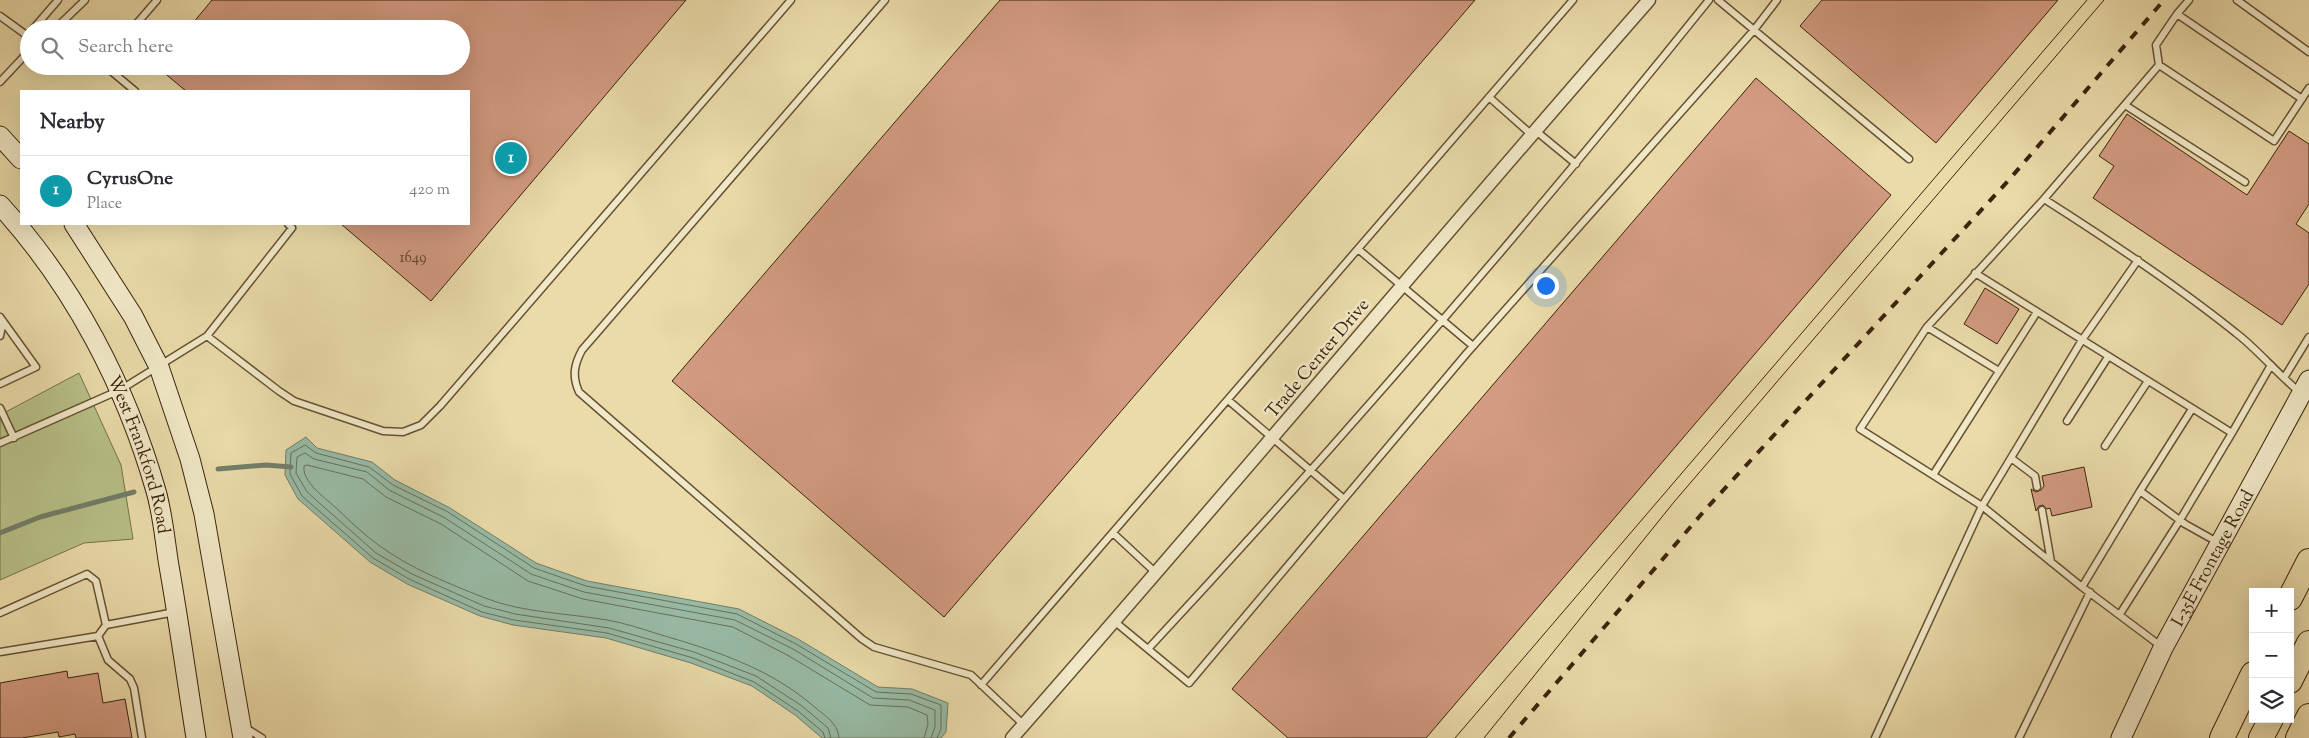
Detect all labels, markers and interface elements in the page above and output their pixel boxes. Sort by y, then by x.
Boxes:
search box [20,20,470,75]
icon: search [38,34,66,62]
text: Search here [78,34,173,61]
text: Nearby [40,108,105,138]
pin: 1 [495,139,527,177]
text: CyrusOne [87,166,173,193]
text: 1 [53,179,59,202]
text: 420 m [409,179,450,202]
text: Place [87,193,122,216]
house number: 1649 [400,248,427,269]
your location [1533,273,1559,299]
street label: Trade Center Drive [1261,294,1376,425]
street label: West Frankford Road [100,372,175,536]
street label: I-35E Frontage Road [2166,486,2262,632]
map controls [2249,588,2294,723]
button: + [2249,588,2294,633]
button: − [2249,633,2294,678]
button: layers [2249,678,2294,723]

